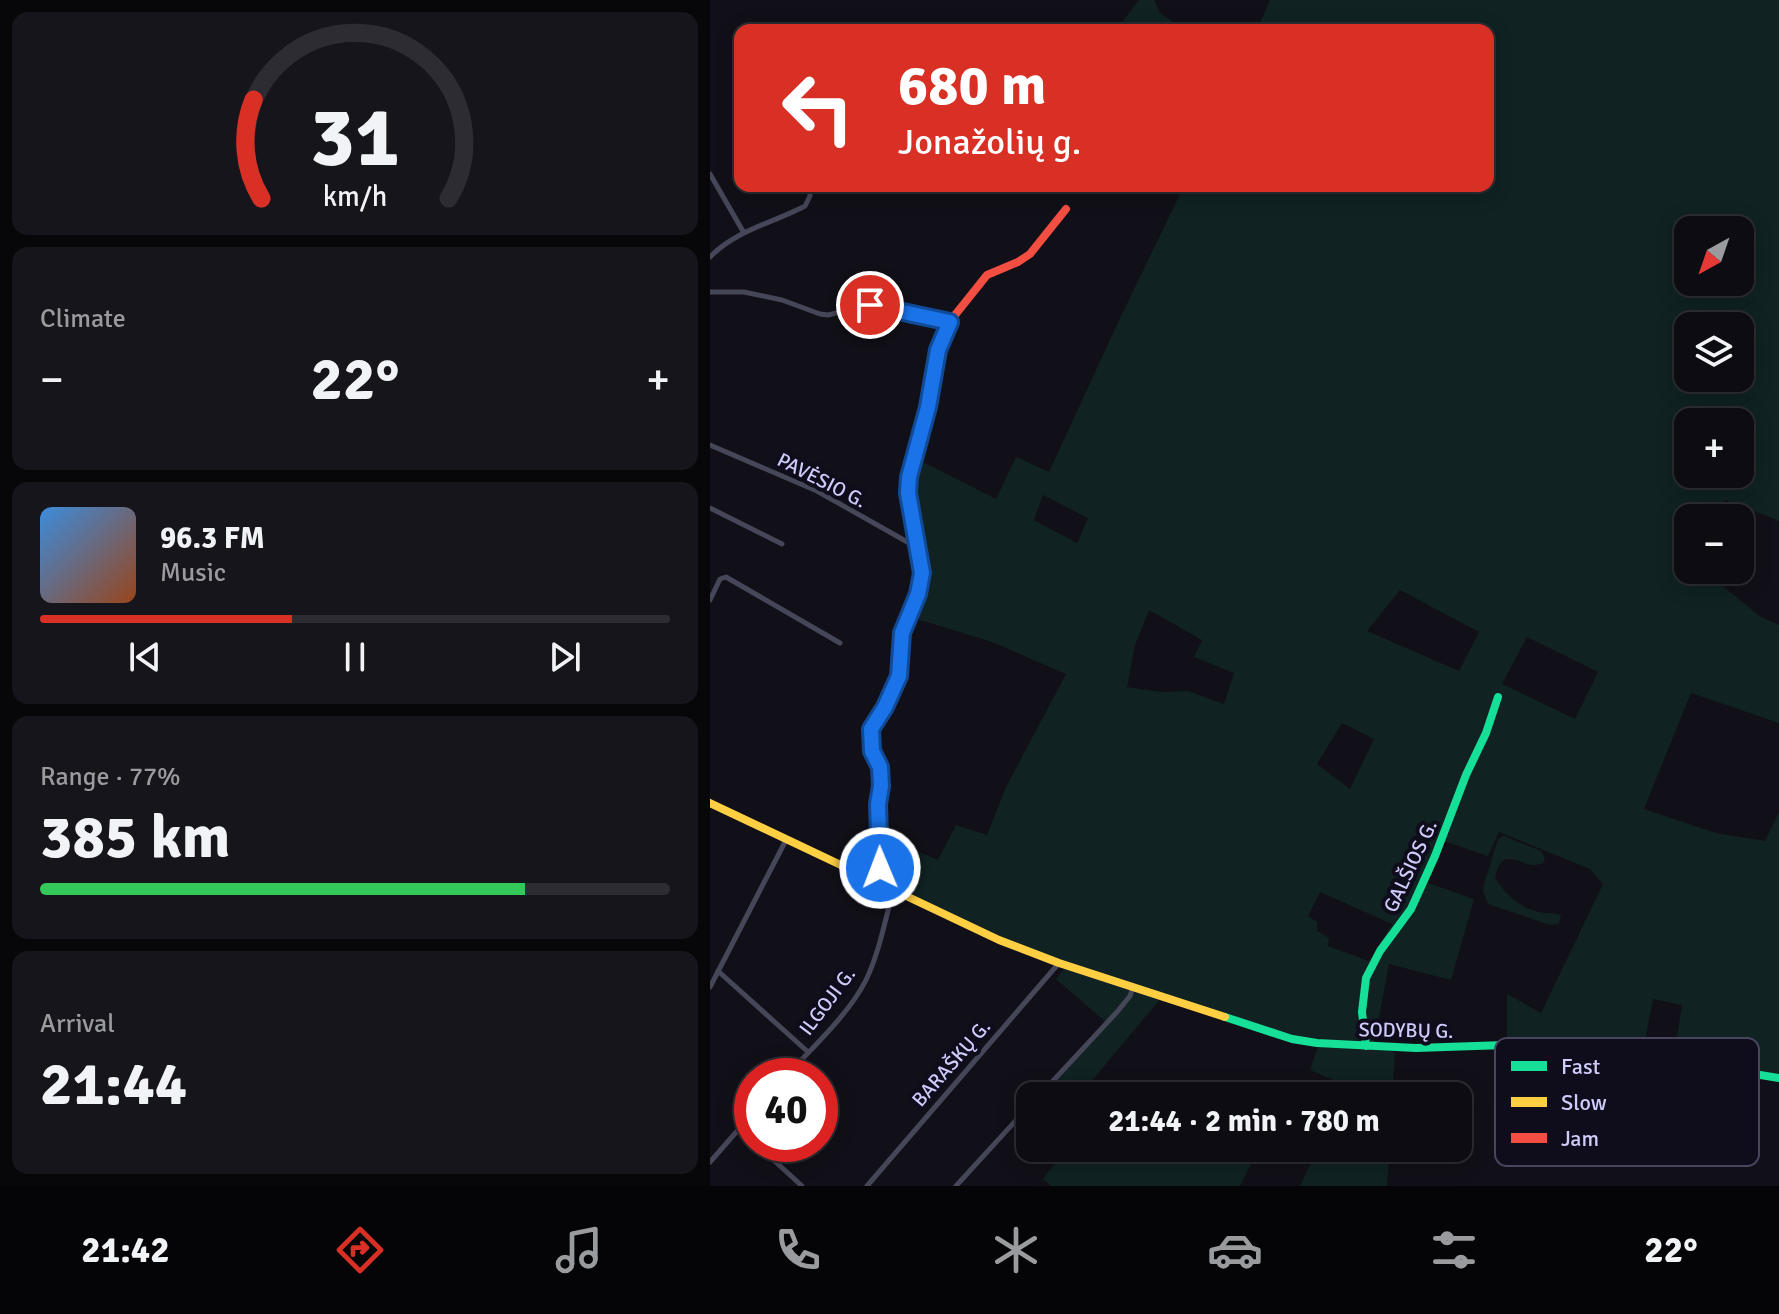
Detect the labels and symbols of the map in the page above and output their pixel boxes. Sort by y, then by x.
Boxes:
north arrow [1674,216,1754,296]
pin [836,271,904,339]
street label: PAVĖSIO G. [773,447,871,514]
street label: GALŠIOS G. [1378,816,1443,916]
position arrow [838,826,922,910]
street label: ILGOJI G. [794,962,861,1040]
street label: BARAŠKŲ G. [907,1015,996,1112]
street label: SODYBŲ G. [1358,1017,1454,1044]
legend [1495,1038,1759,1166]
text: Fast [1561,1053,1601,1080]
speed limit sign: 40 [734,1058,838,1162]
text: Slow [1561,1089,1607,1116]
text: Jam [1561,1125,1599,1152]

